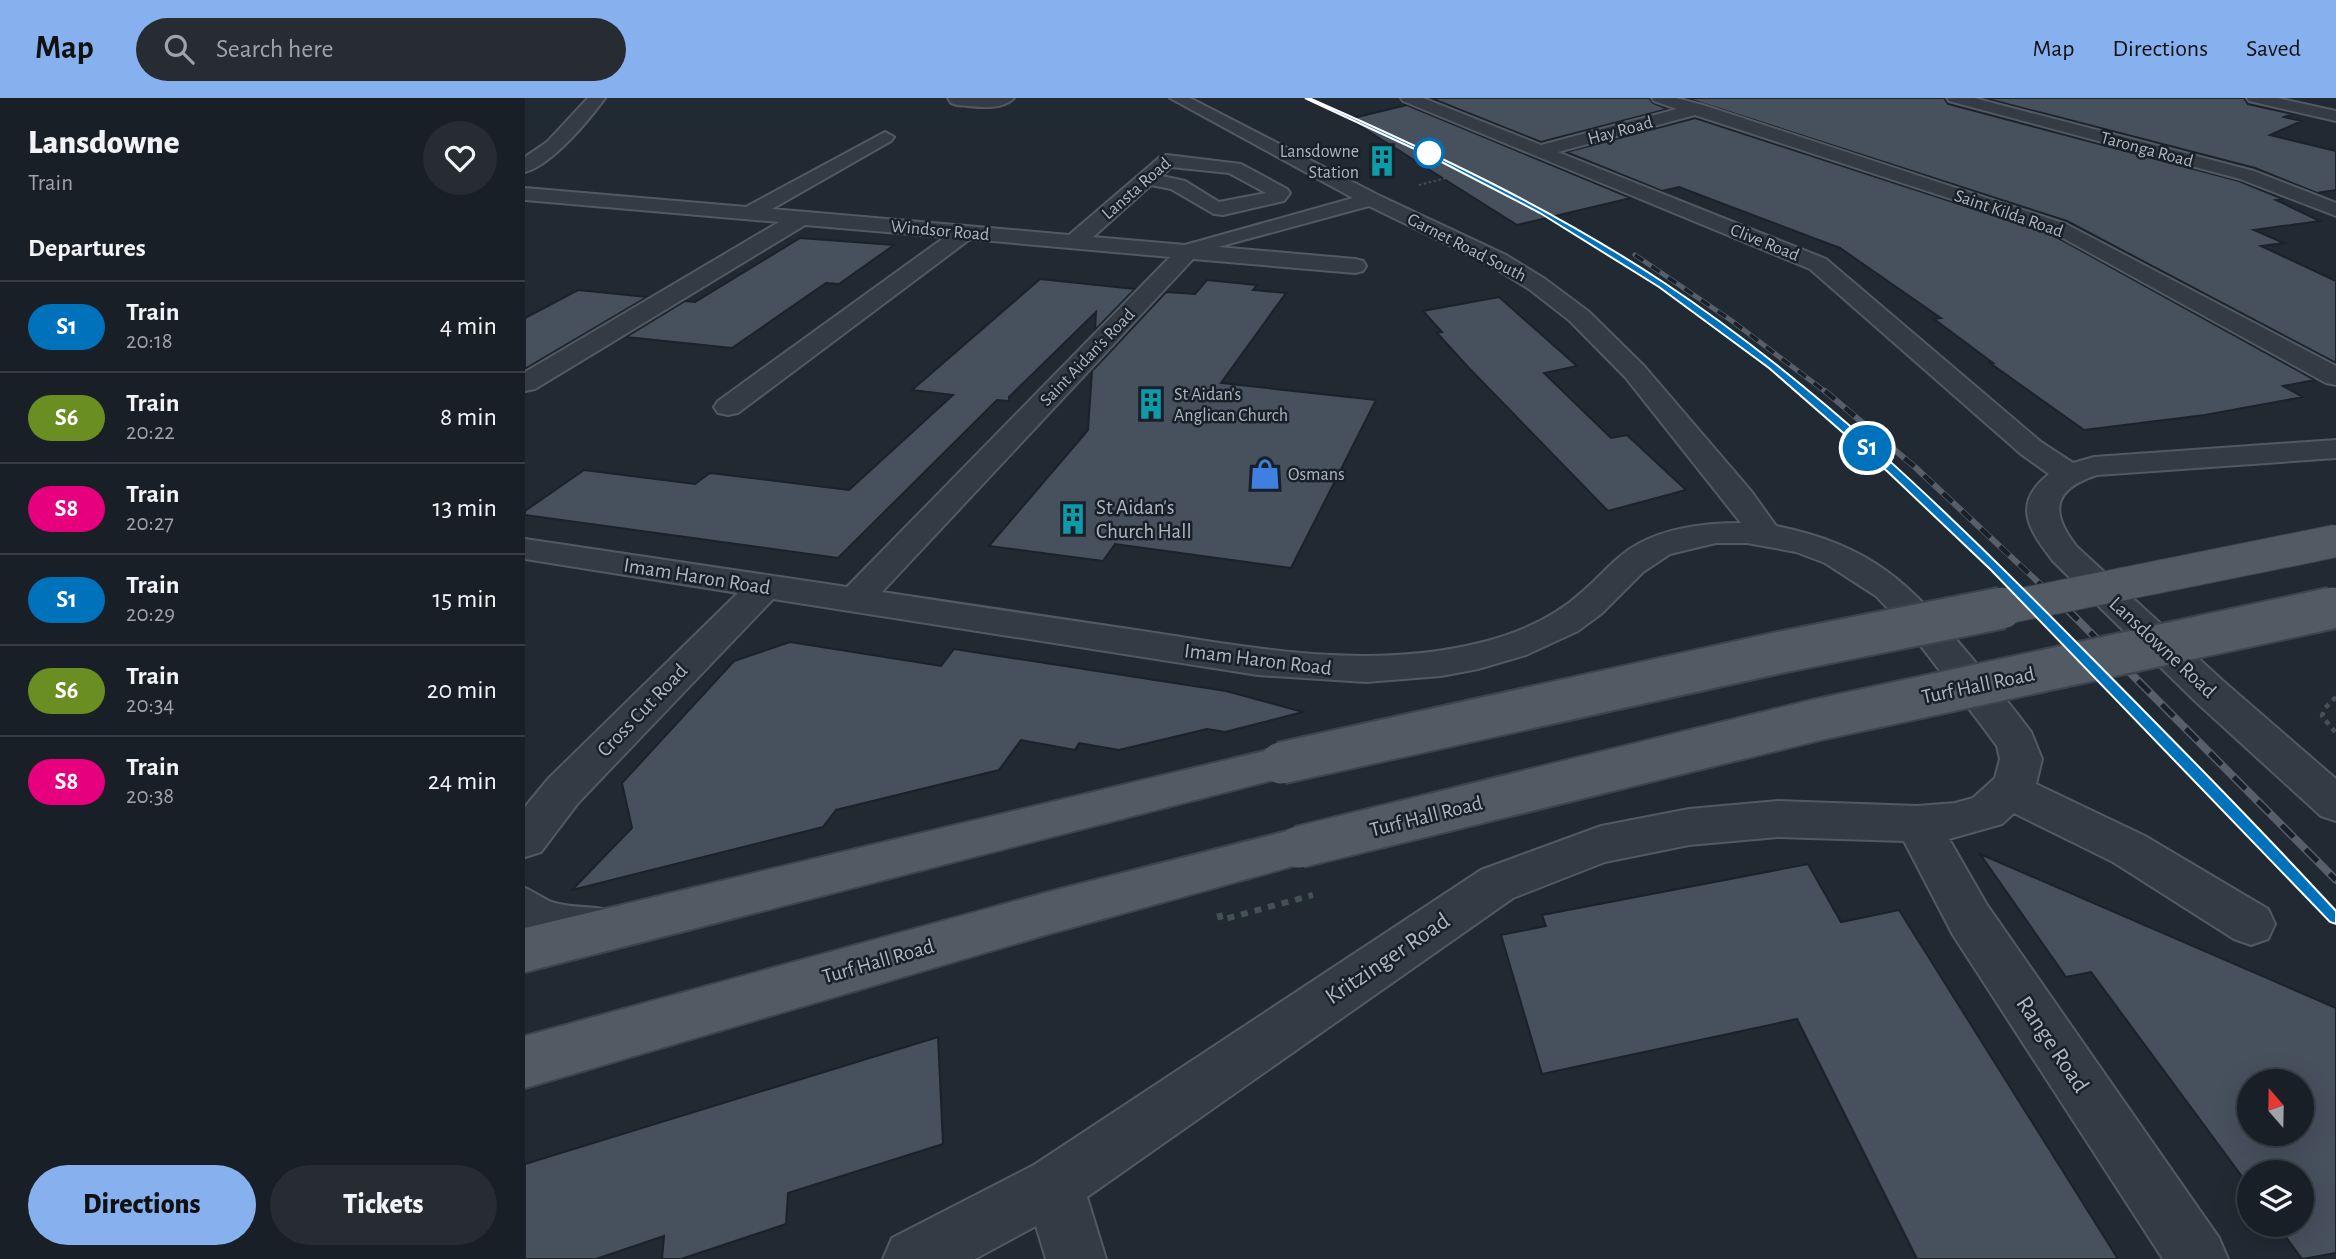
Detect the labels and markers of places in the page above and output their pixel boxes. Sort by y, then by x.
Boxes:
unlabelled marker [1414,138,1444,168]
place label: Lansdowne Station [1280,143,1359,182]
building icon: Lansdowne Station [1365,144,1399,178]
place label: St Aidan's Anglican Church [1174,386,1288,425]
building icon: St Aidan's Anglican Church [1134,387,1168,421]
shop icon: Osmans [1248,457,1282,491]
place label: Osmans [1288,466,1345,484]
place label: St Aidan's Church Hall [1096,497,1192,542]
building icon: St Aidan's Church Hall [1056,502,1090,536]

